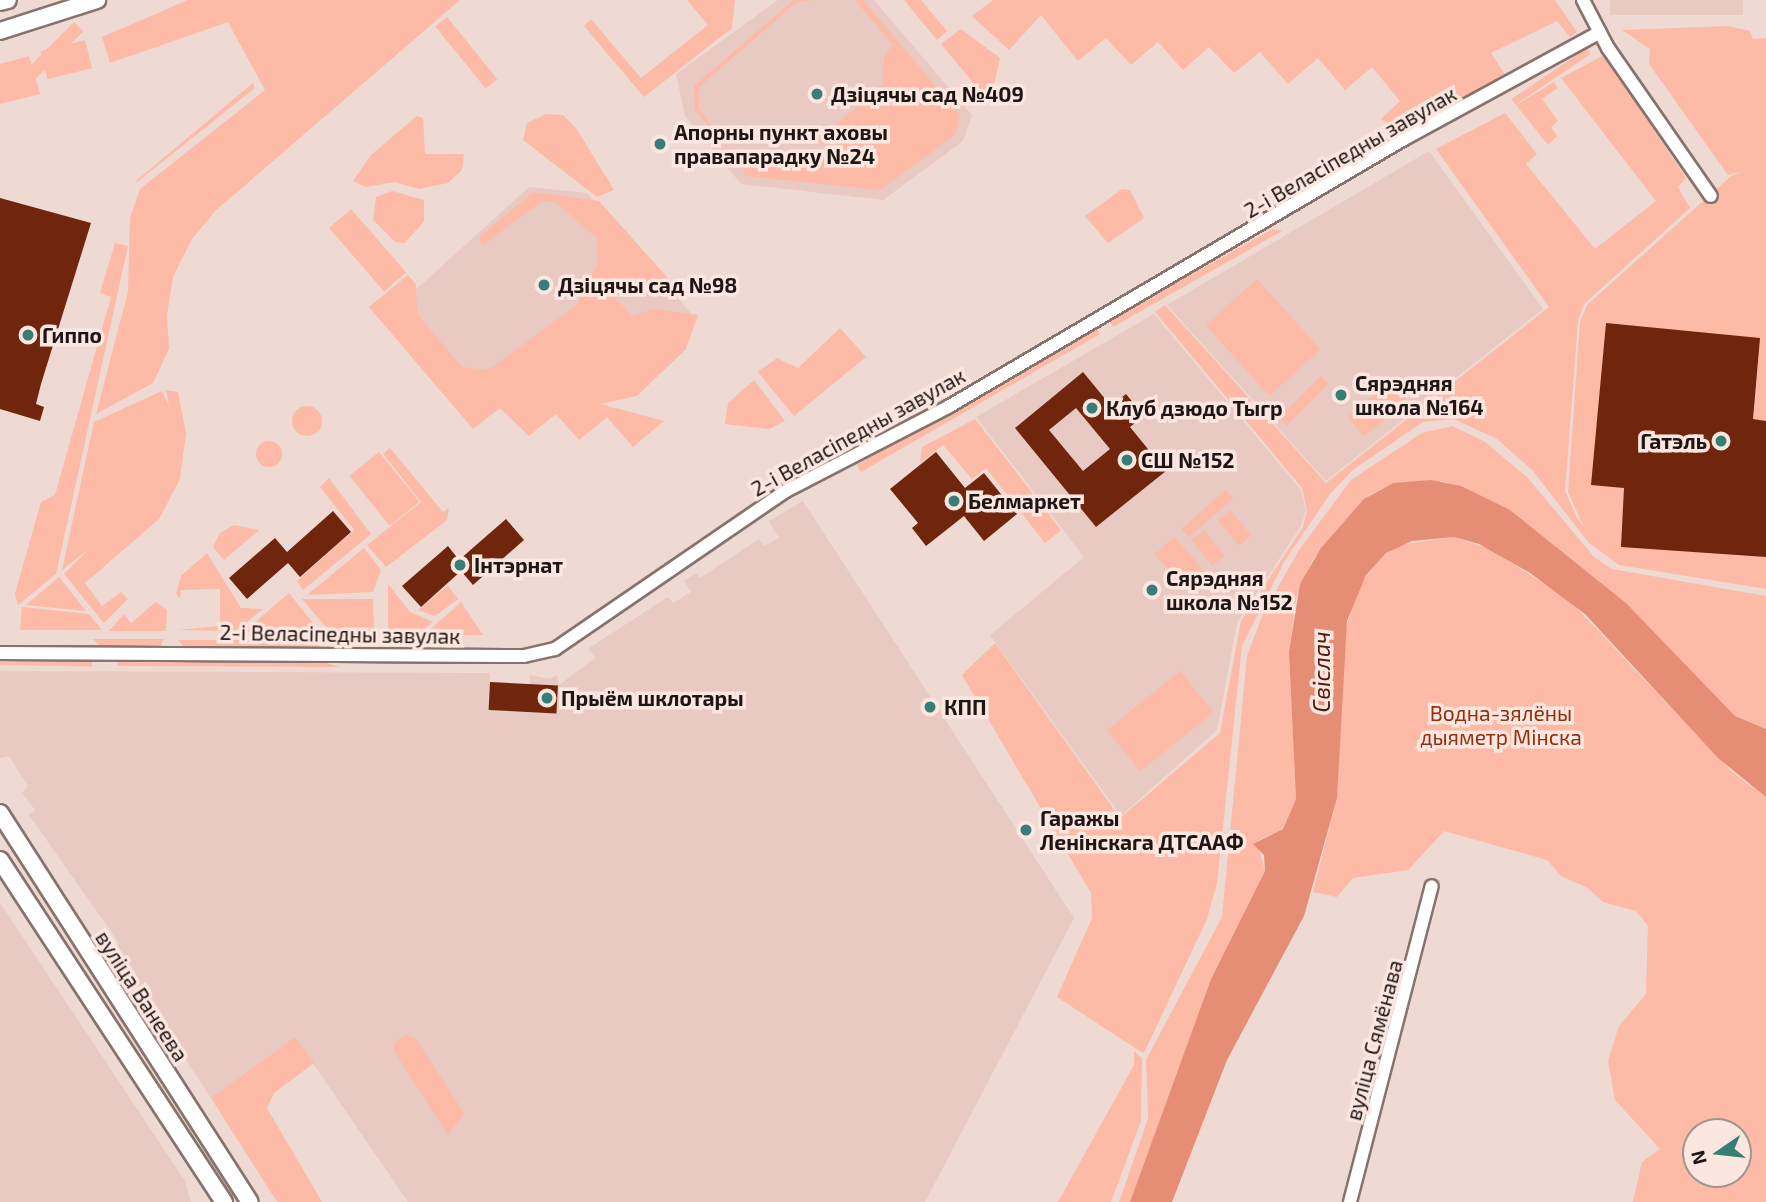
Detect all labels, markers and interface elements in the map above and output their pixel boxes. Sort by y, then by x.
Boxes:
place label: Дзіцячы сад №409 [831,81,1024,107]
street label: 2-і Веласіпедны завулак [1239,81,1461,223]
marker: Дзіцячы сад №409 [809,86,825,102]
place label: Апорны пункт аховы правапарадку №24 [674,119,888,169]
marker: Апорны пункт аховы правапарадку №24 [652,136,668,152]
place label: Дзіцячы сад №98 [558,272,737,298]
marker: Дзіцячы сад №98 [536,277,552,293]
place label: Гиппо [42,322,102,348]
marker: Гиппо [20,327,36,343]
street label: 2-і Веласіпедны завулак [747,363,969,501]
place label: Сярэдняя школа №164 [1355,370,1484,420]
marker: Сярэдняя школа №164 [1333,387,1349,403]
place label: Клуб дзюдо Тыгр [1106,395,1283,421]
marker: Клуб дзюдо Тыгр [1084,400,1100,416]
place label: Гатэль [1640,428,1707,454]
marker: Гатэль [1713,433,1729,449]
place label: СШ №152 [1141,447,1234,473]
marker: СШ №152 [1119,452,1135,468]
place label: Белмаркет [968,488,1081,514]
marker: Белмаркет [946,493,962,509]
place label: Інтэрнат [474,552,563,578]
marker: Інтэрнат [452,557,468,573]
place label: Сярэдняя школа №152 [1166,565,1293,615]
marker: Сярэдняя школа №152 [1144,582,1160,598]
street label: 2-і Веласіпедны завулак [219,619,461,649]
water label: Свіслач [1307,632,1335,712]
place label: Прыём шклотары [561,685,744,711]
marker: Прыём шклотары [539,690,555,706]
place label: КПП [944,694,987,720]
marker: КПП [922,699,938,715]
park label: Водна-зялёны дыяметр Мінска [1420,700,1582,750]
place label: Гаражы Ленінскага ДТСААФ [1040,805,1244,855]
marker: Гаражы Ленінскага ДТСААФ [1018,822,1034,838]
street label: вуліца Ванеева [90,926,194,1066]
street label: вуліца Сямёнава [1340,957,1408,1123]
north arrow [1682,1118,1752,1188]
text: N [1685,1148,1711,1167]

